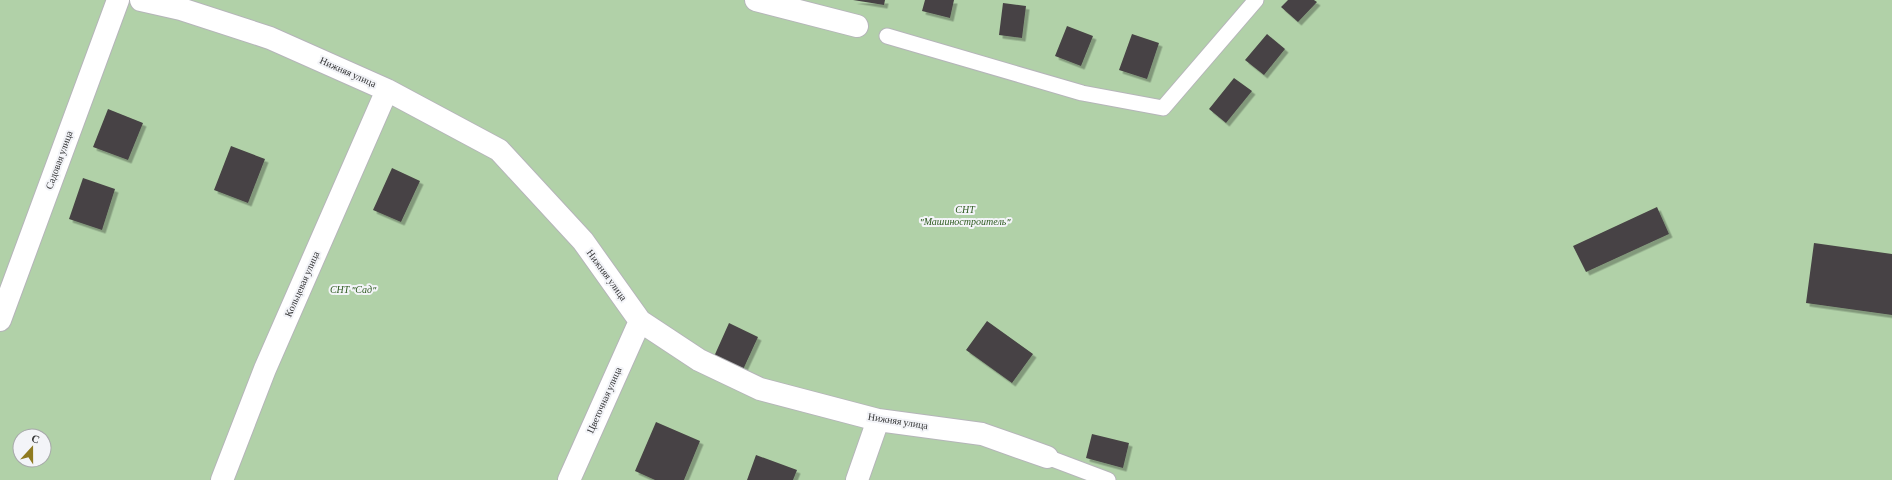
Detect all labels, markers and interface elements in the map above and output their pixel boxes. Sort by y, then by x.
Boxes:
street label: Нижняя улица [318,55,378,90]
street label: Садовая улица [43,129,75,191]
park label: СНТ "Машиностроитель" [920,204,1011,227]
street label: Нижняя улица [585,247,630,303]
street label: Кольцевая улица [283,249,322,318]
park label: СНТ "Сад" [330,284,377,295]
street label: Цветочная улица [584,365,624,435]
street label: Нижняя улица [867,411,929,431]
north arrow [12,428,52,468]
text: С [30,432,41,446]

